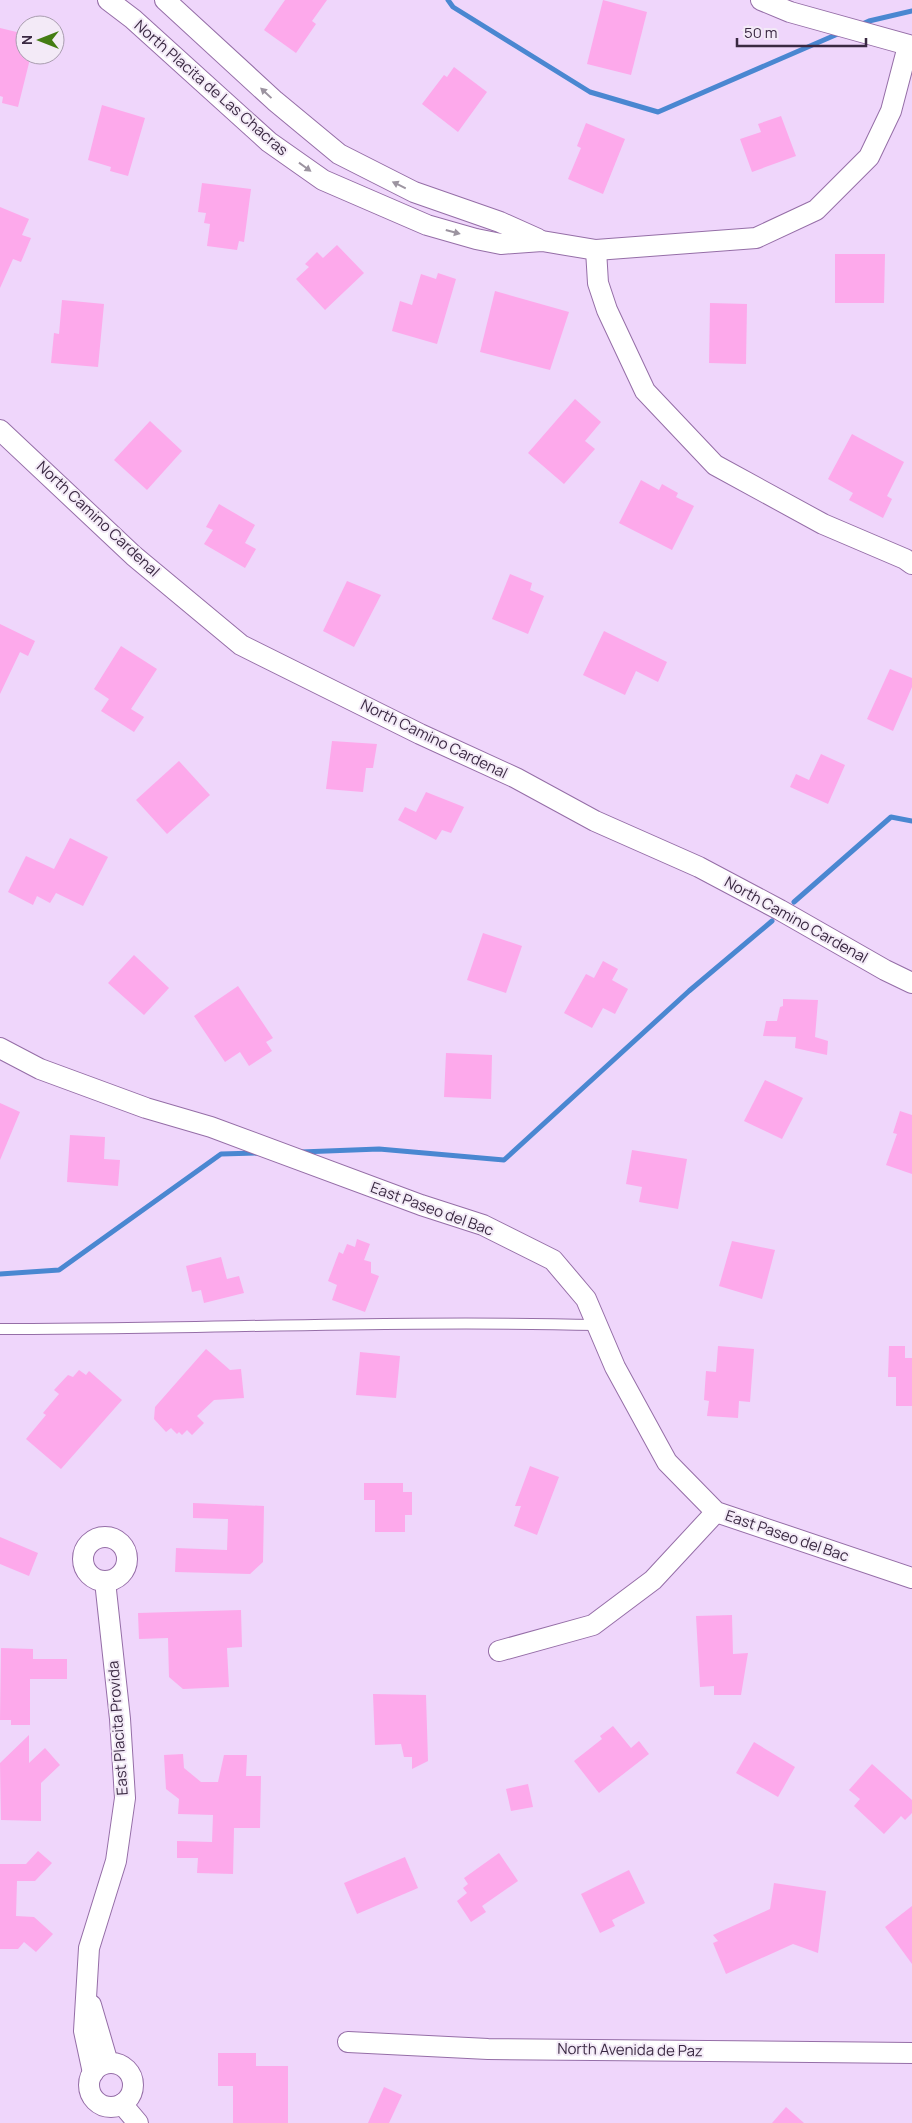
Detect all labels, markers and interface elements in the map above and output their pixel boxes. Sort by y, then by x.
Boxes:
north arrow [15,15,65,65]
street label: North Placita de Las Chacras [130,15,293,160]
scale bar [737,15,866,47]
text: 50 m [744,22,778,43]
text: N [17,35,36,45]
one-way arrow [261,87,273,99]
one-way arrow [298,162,312,172]
one-way arrow [392,181,406,189]
one-way arrow [445,229,460,237]
street label: North Camino Cardenal [32,456,164,581]
street label: North Camino Cardenal [357,694,511,783]
street label: North Camino Cardenal [721,871,872,968]
street label: East Paseo del Bac [368,1177,497,1241]
street label: East Paseo del Bac [723,1505,852,1567]
street label: East Placita Provida [102,1660,133,1796]
street label: North Avenida de Paz [557,2038,703,2061]

